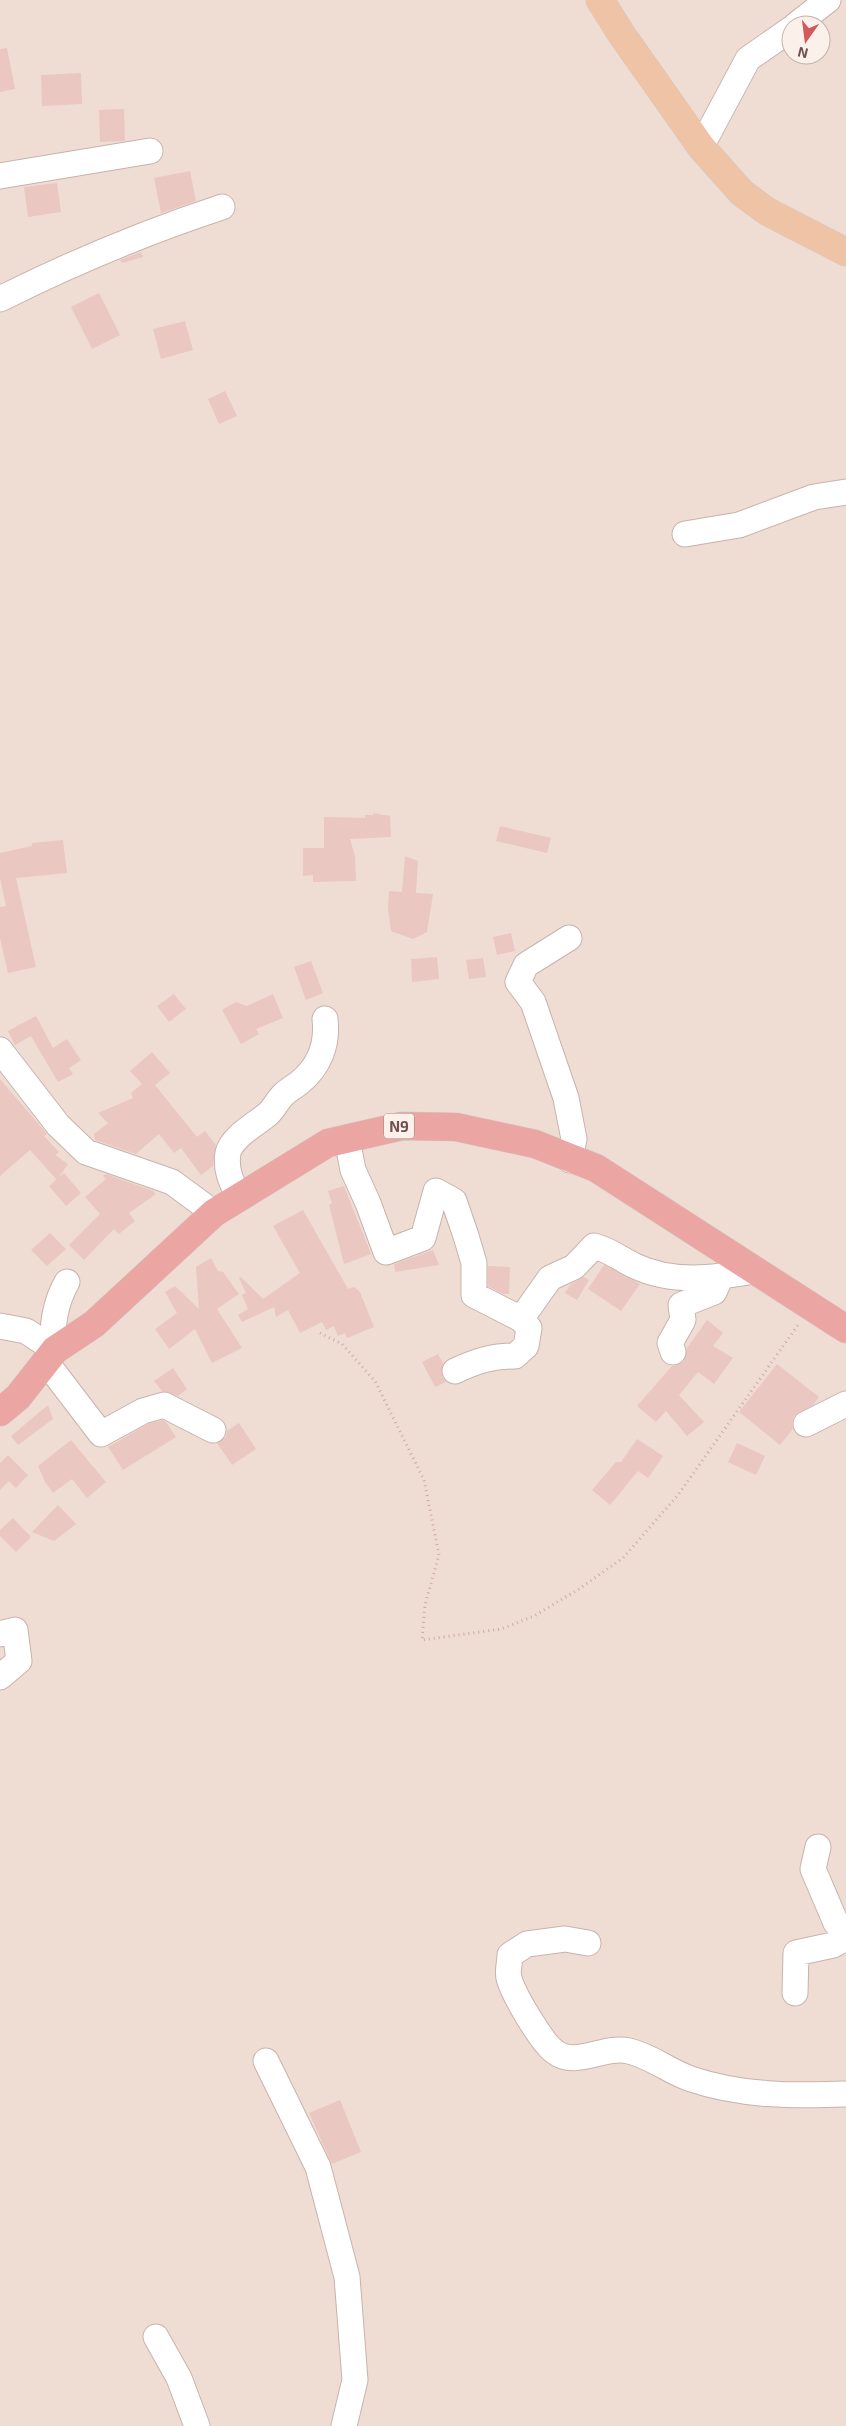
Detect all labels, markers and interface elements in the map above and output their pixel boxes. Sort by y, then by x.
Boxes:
north arrow [781,15,831,65]
text: N [796,44,810,63]
road number: N9 [384,1114,414,1138]

